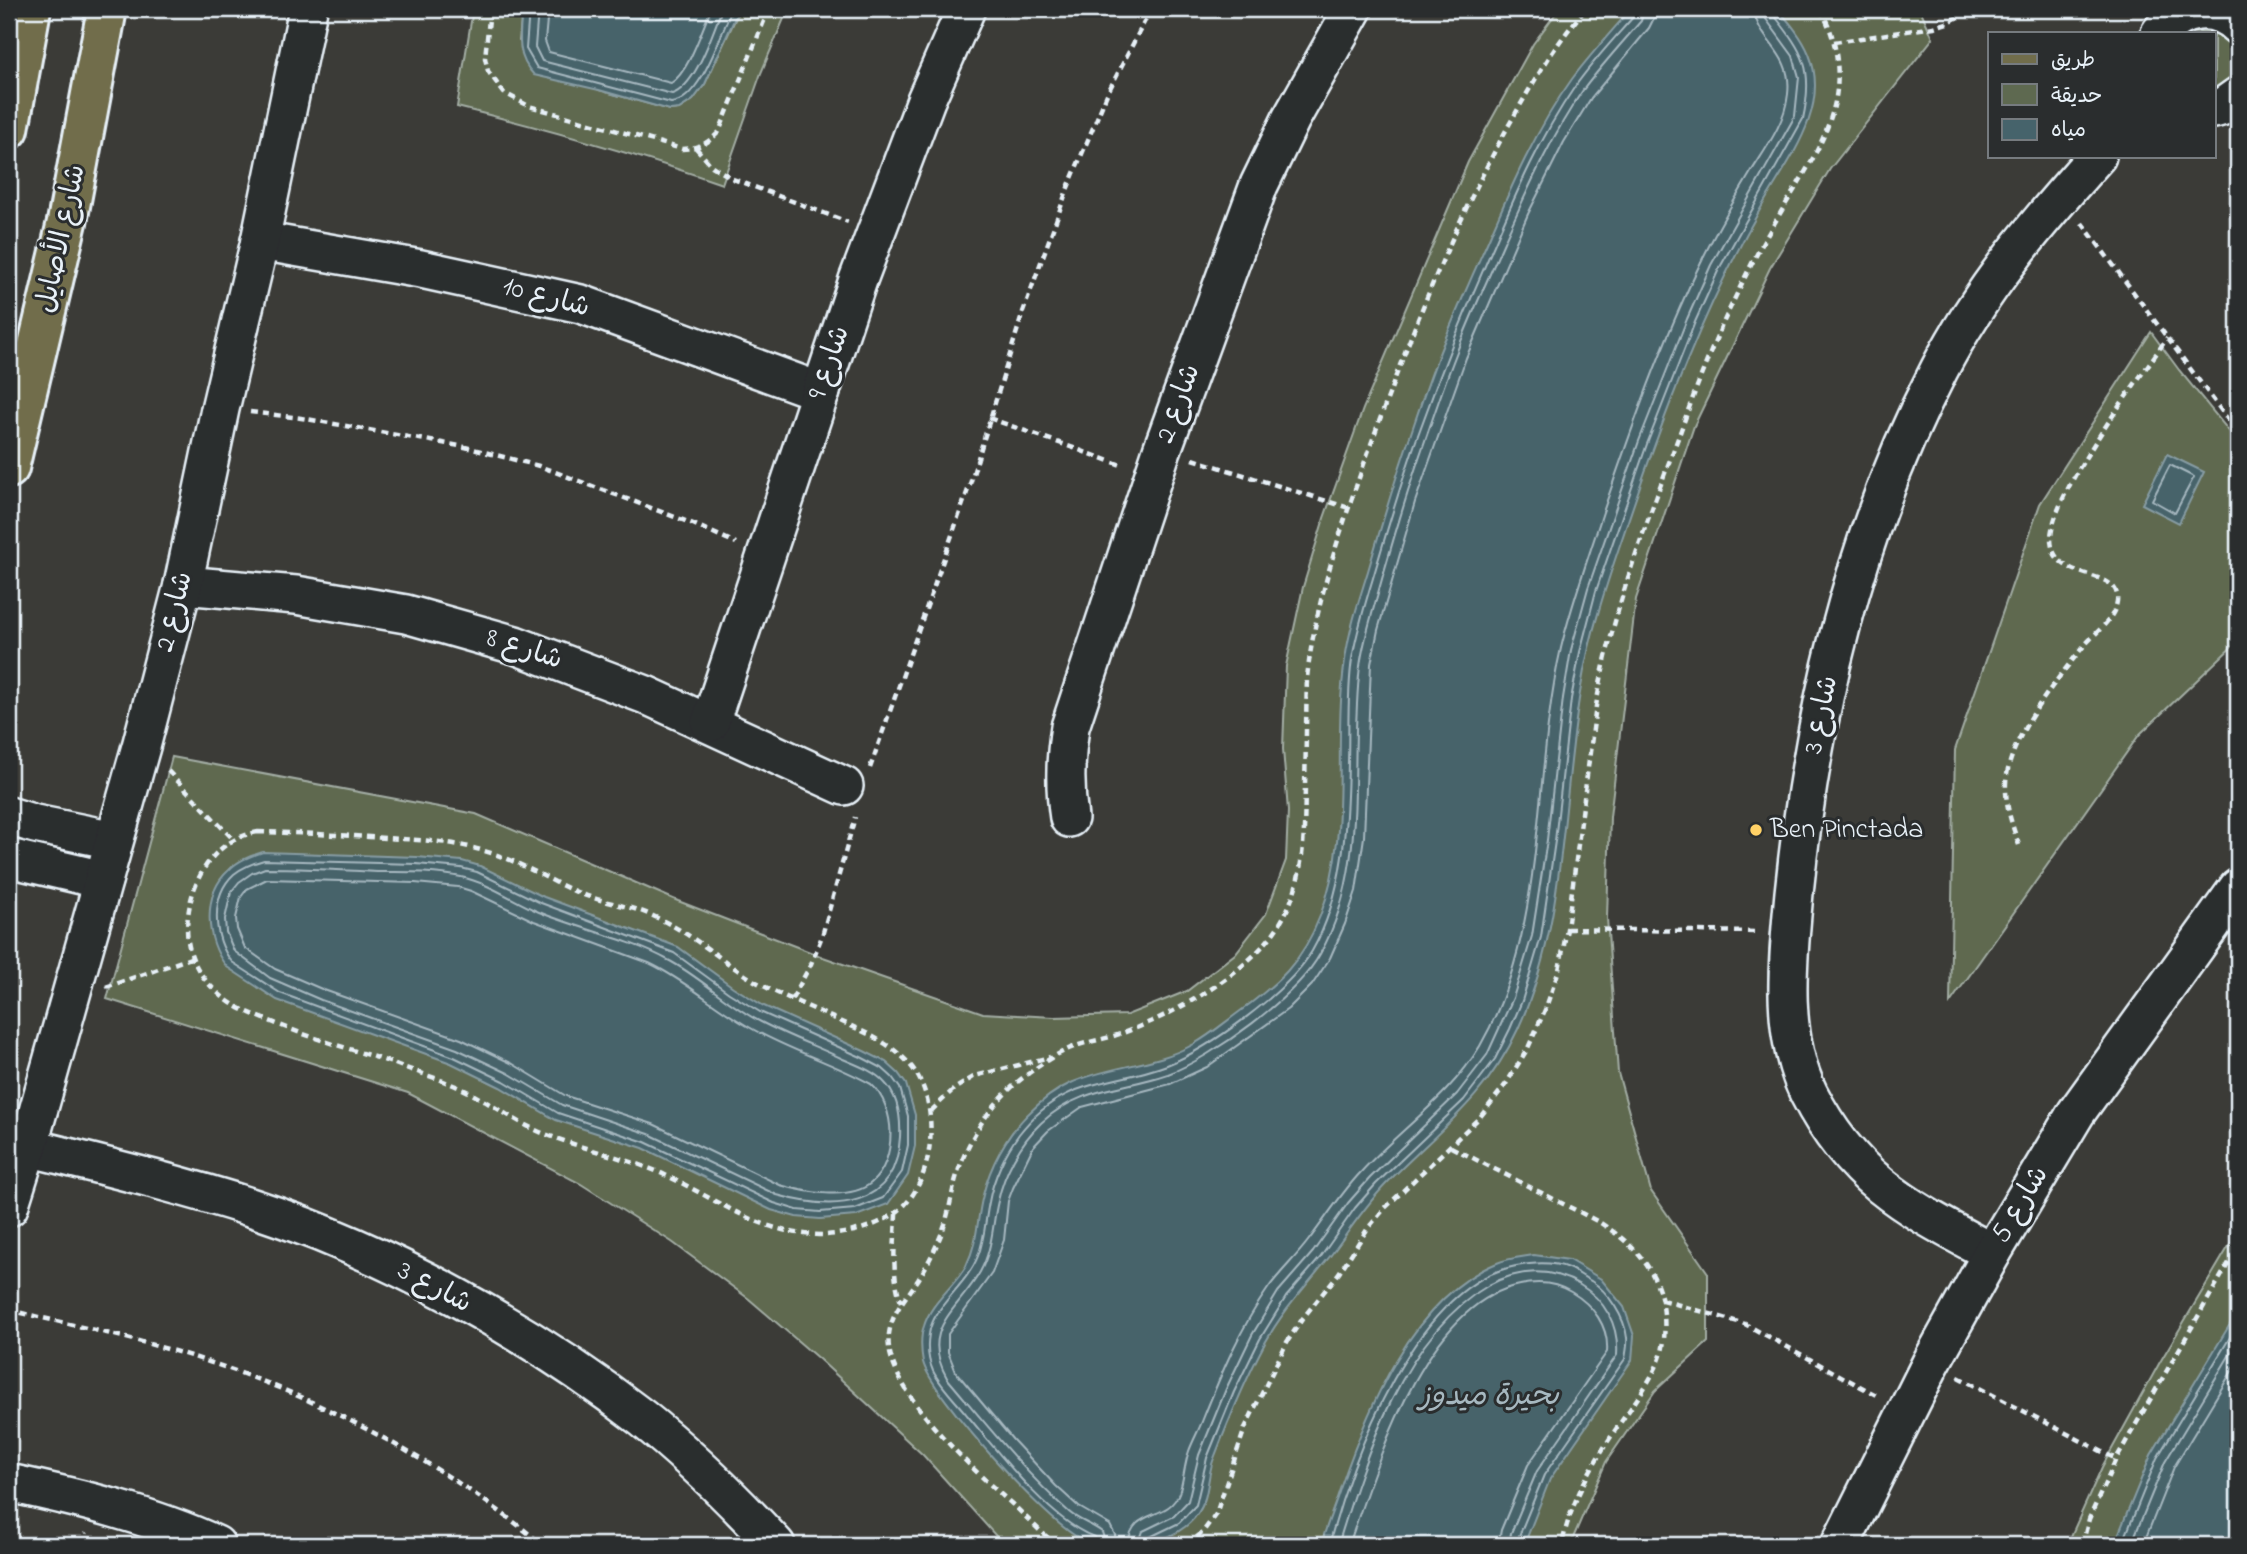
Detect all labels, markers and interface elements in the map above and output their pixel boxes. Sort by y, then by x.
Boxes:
legend [1988,32,2216,158]
text: طريق [2051,46,2095,76]
text: حديقة [2051,82,2102,112]
text: مياه [2051,116,2086,146]
street label: شارع الأصايل [25,161,98,317]
street label: شارع 10 [498,267,594,329]
street label: شارع 9 [798,320,862,406]
street label: شارع 2 [1146,359,1212,449]
street label: شارع 2 [145,567,205,657]
street label: شارع 8 [481,618,567,682]
street label: شارع 3 [1794,672,1850,758]
place label: Ben Pinctada [1769,810,1923,851]
marker: Ben Pinctada [1748,822,1764,838]
street label: شارع 5 [1982,1159,2060,1251]
street label: شارع 3 [389,1251,479,1325]
water label: بحيرة ميدوز [1415,1375,1560,1419]

